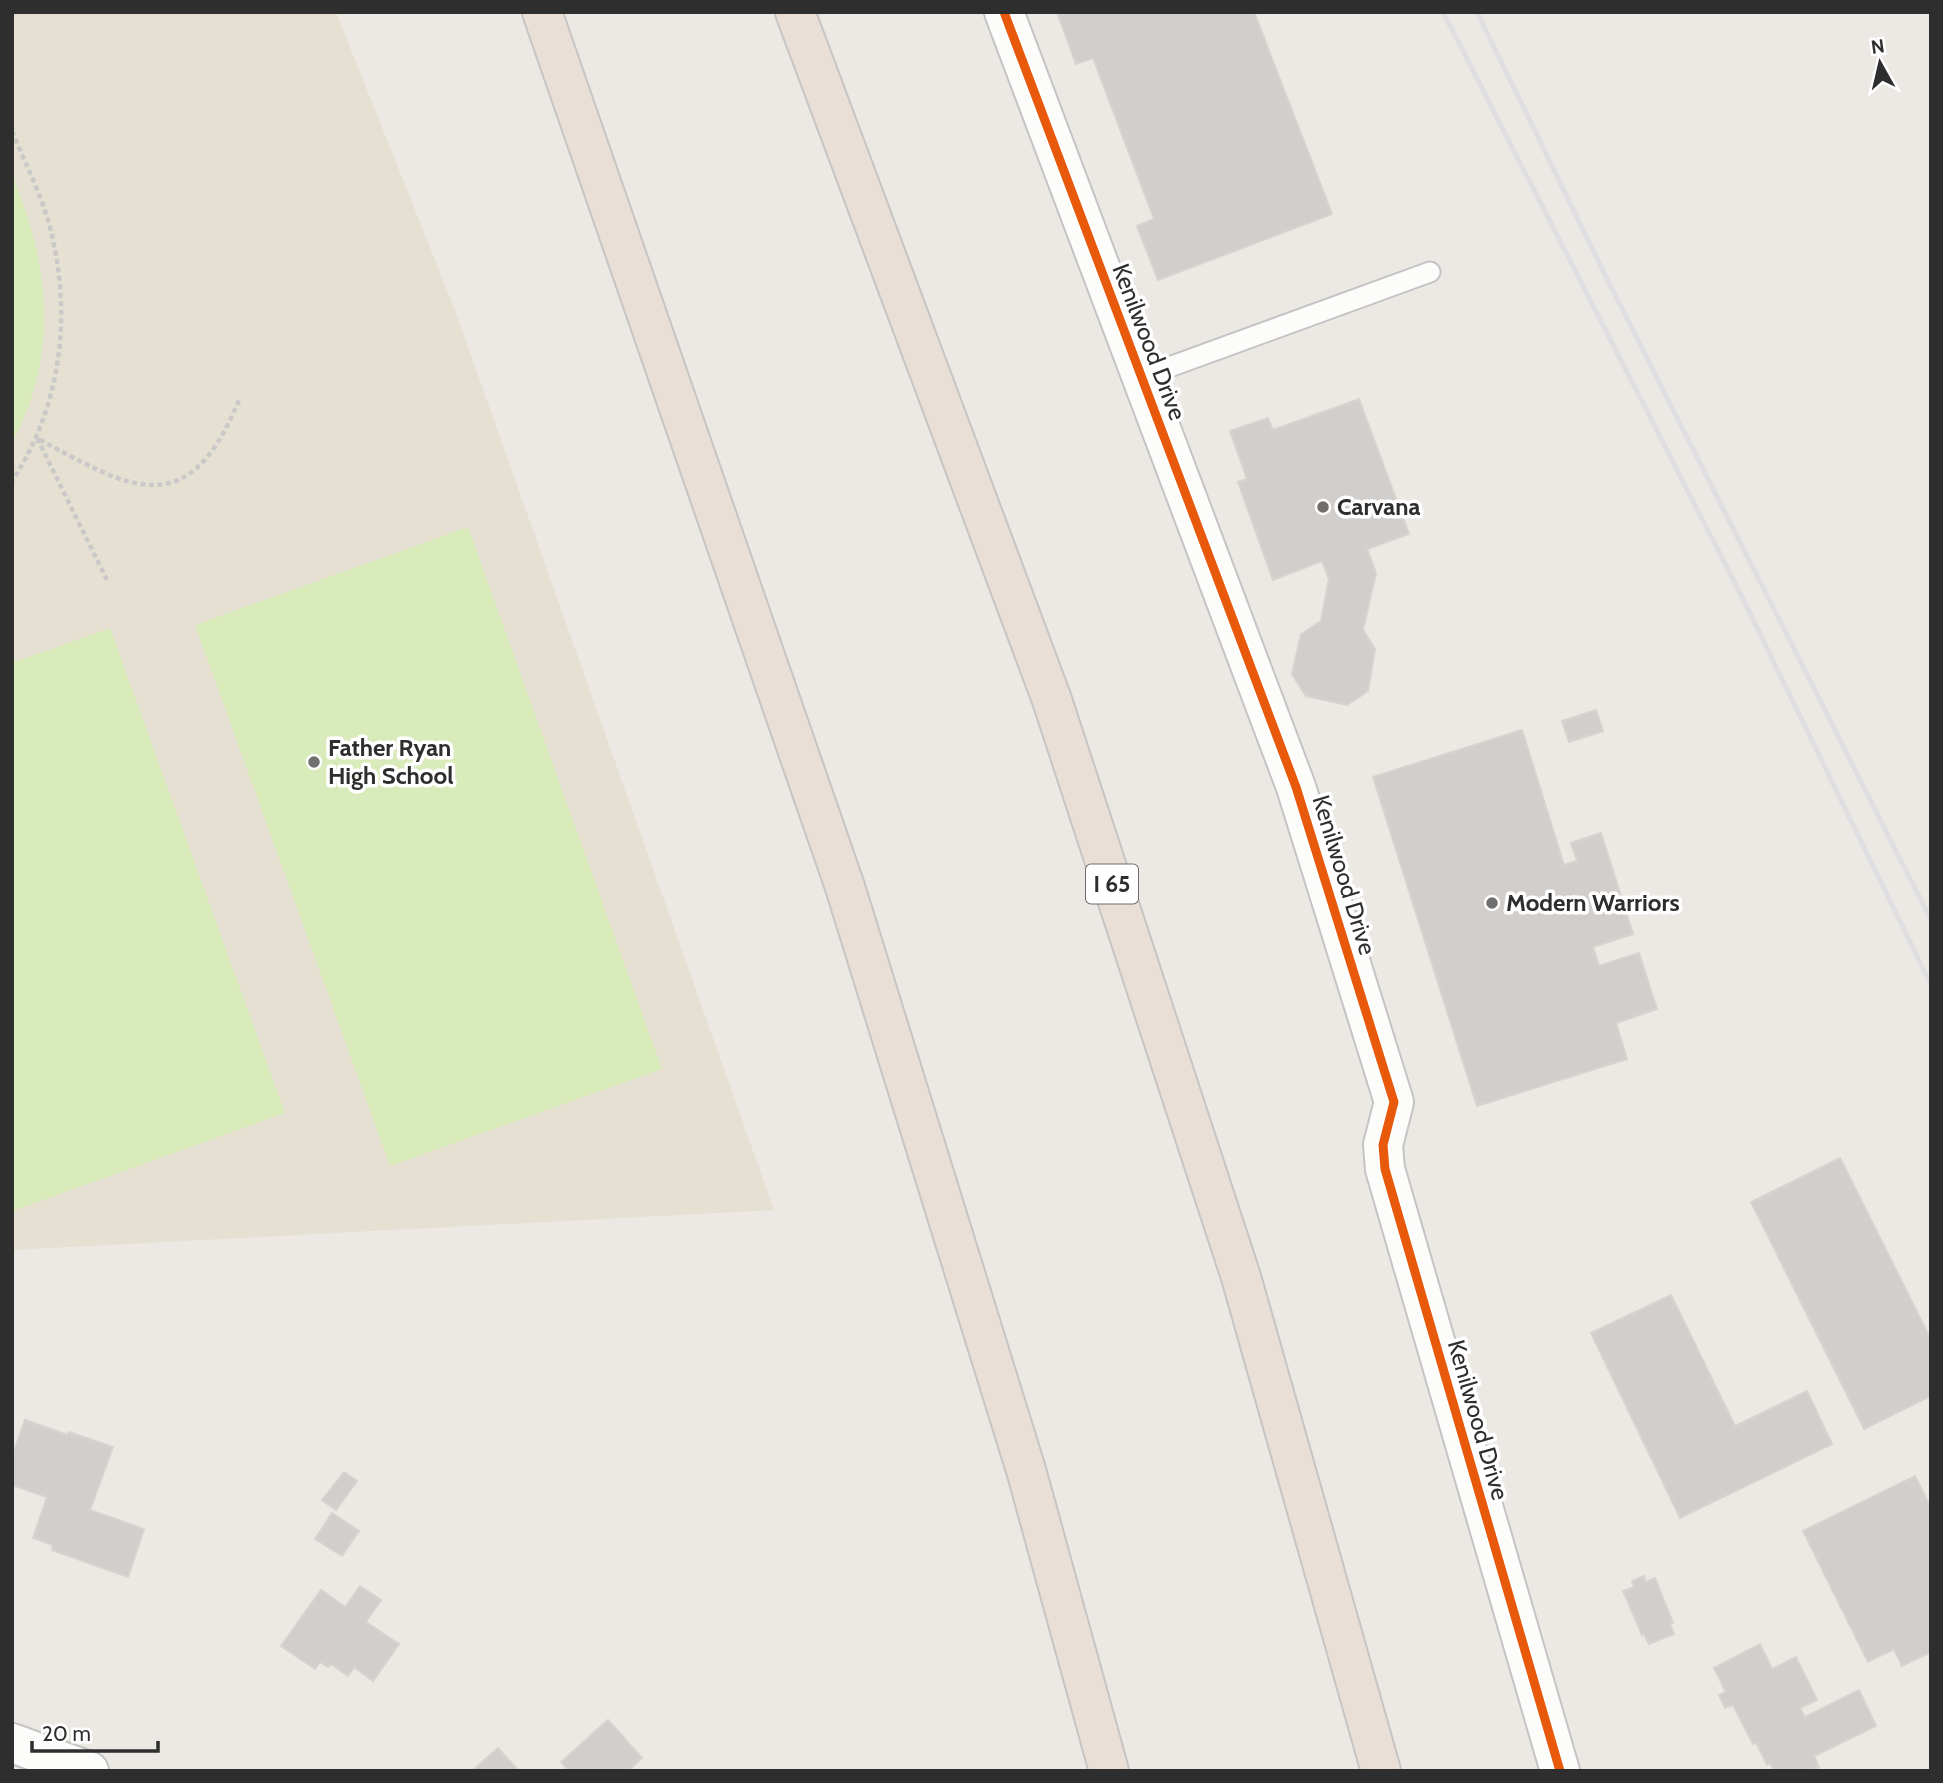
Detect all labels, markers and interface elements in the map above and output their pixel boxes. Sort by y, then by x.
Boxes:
north arrow [1845,28,1915,98]
text: N [1869,34,1886,59]
street label: Kenilwood Drive [1106,259,1193,424]
place label: Carvana [1337,492,1420,521]
marker: Carvana [1315,499,1331,515]
place label: Father Ryan High School [328,733,453,790]
marker: Father Ryan High School [306,754,322,770]
street label: Kenilwood Drive [1306,792,1383,958]
road number: I 65 [1086,864,1138,904]
place label: Modern Warriors [1506,888,1680,917]
marker: Modern Warriors [1484,895,1500,911]
street label: Kenilwood Drive [1442,1336,1515,1503]
scale bar [32,1710,158,1754]
text: 20 m [42,1721,91,1746]

